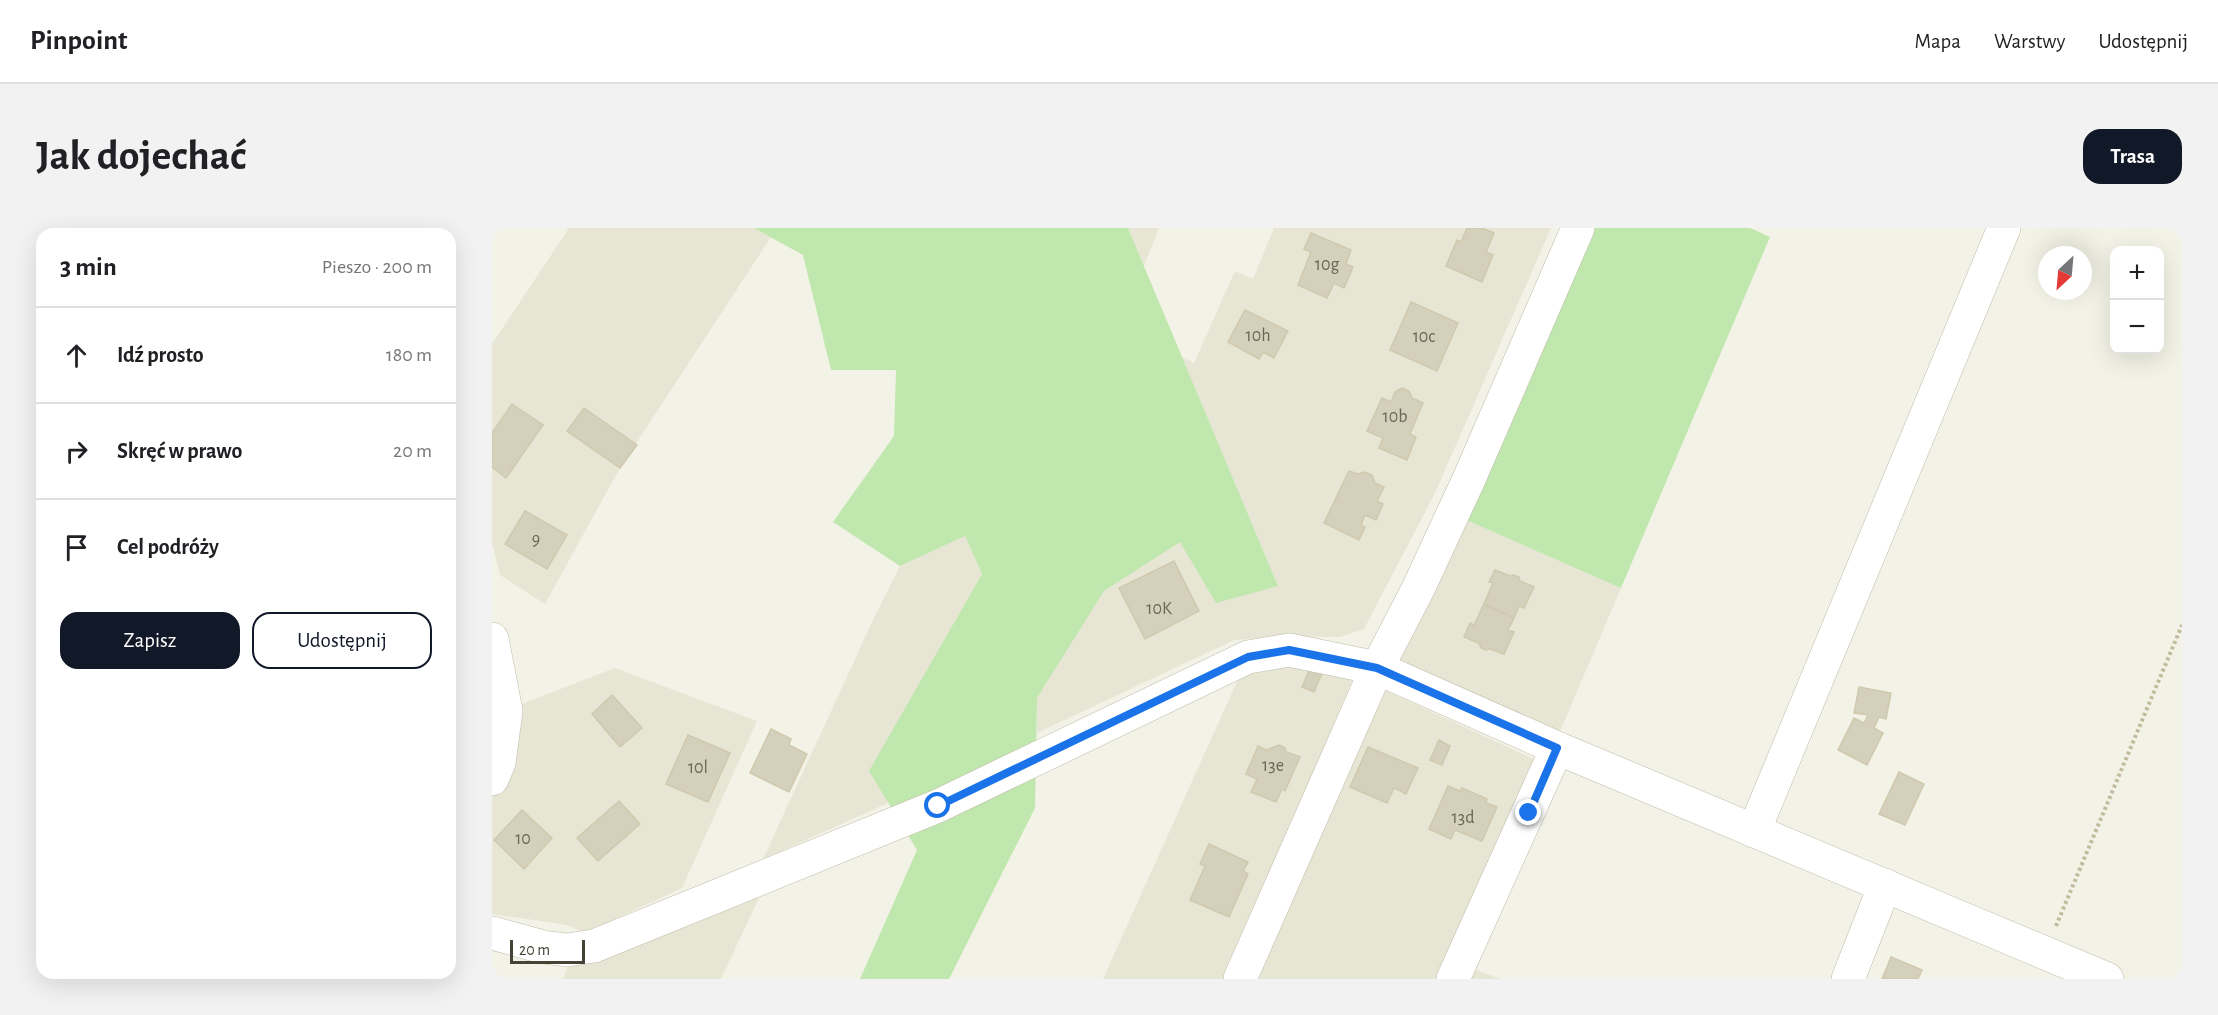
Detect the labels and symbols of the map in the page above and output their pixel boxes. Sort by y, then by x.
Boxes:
north arrow [2038,246,2092,300]
house number: 10g [1315,256,1339,274]
house number: 10h [1245,327,1271,345]
house number: 10c [1413,328,1435,346]
house number: 10b [1383,408,1407,426]
house number: 9 [532,531,540,549]
house number: 10K [1146,600,1172,618]
house number: 13e [1262,757,1284,775]
house number: 10l [688,759,708,777]
route start [924,792,950,818]
route end [1515,799,1541,825]
house number: 13d [1452,809,1474,827]
house number: 10 [515,830,531,848]
scale bar [510,937,585,964]

